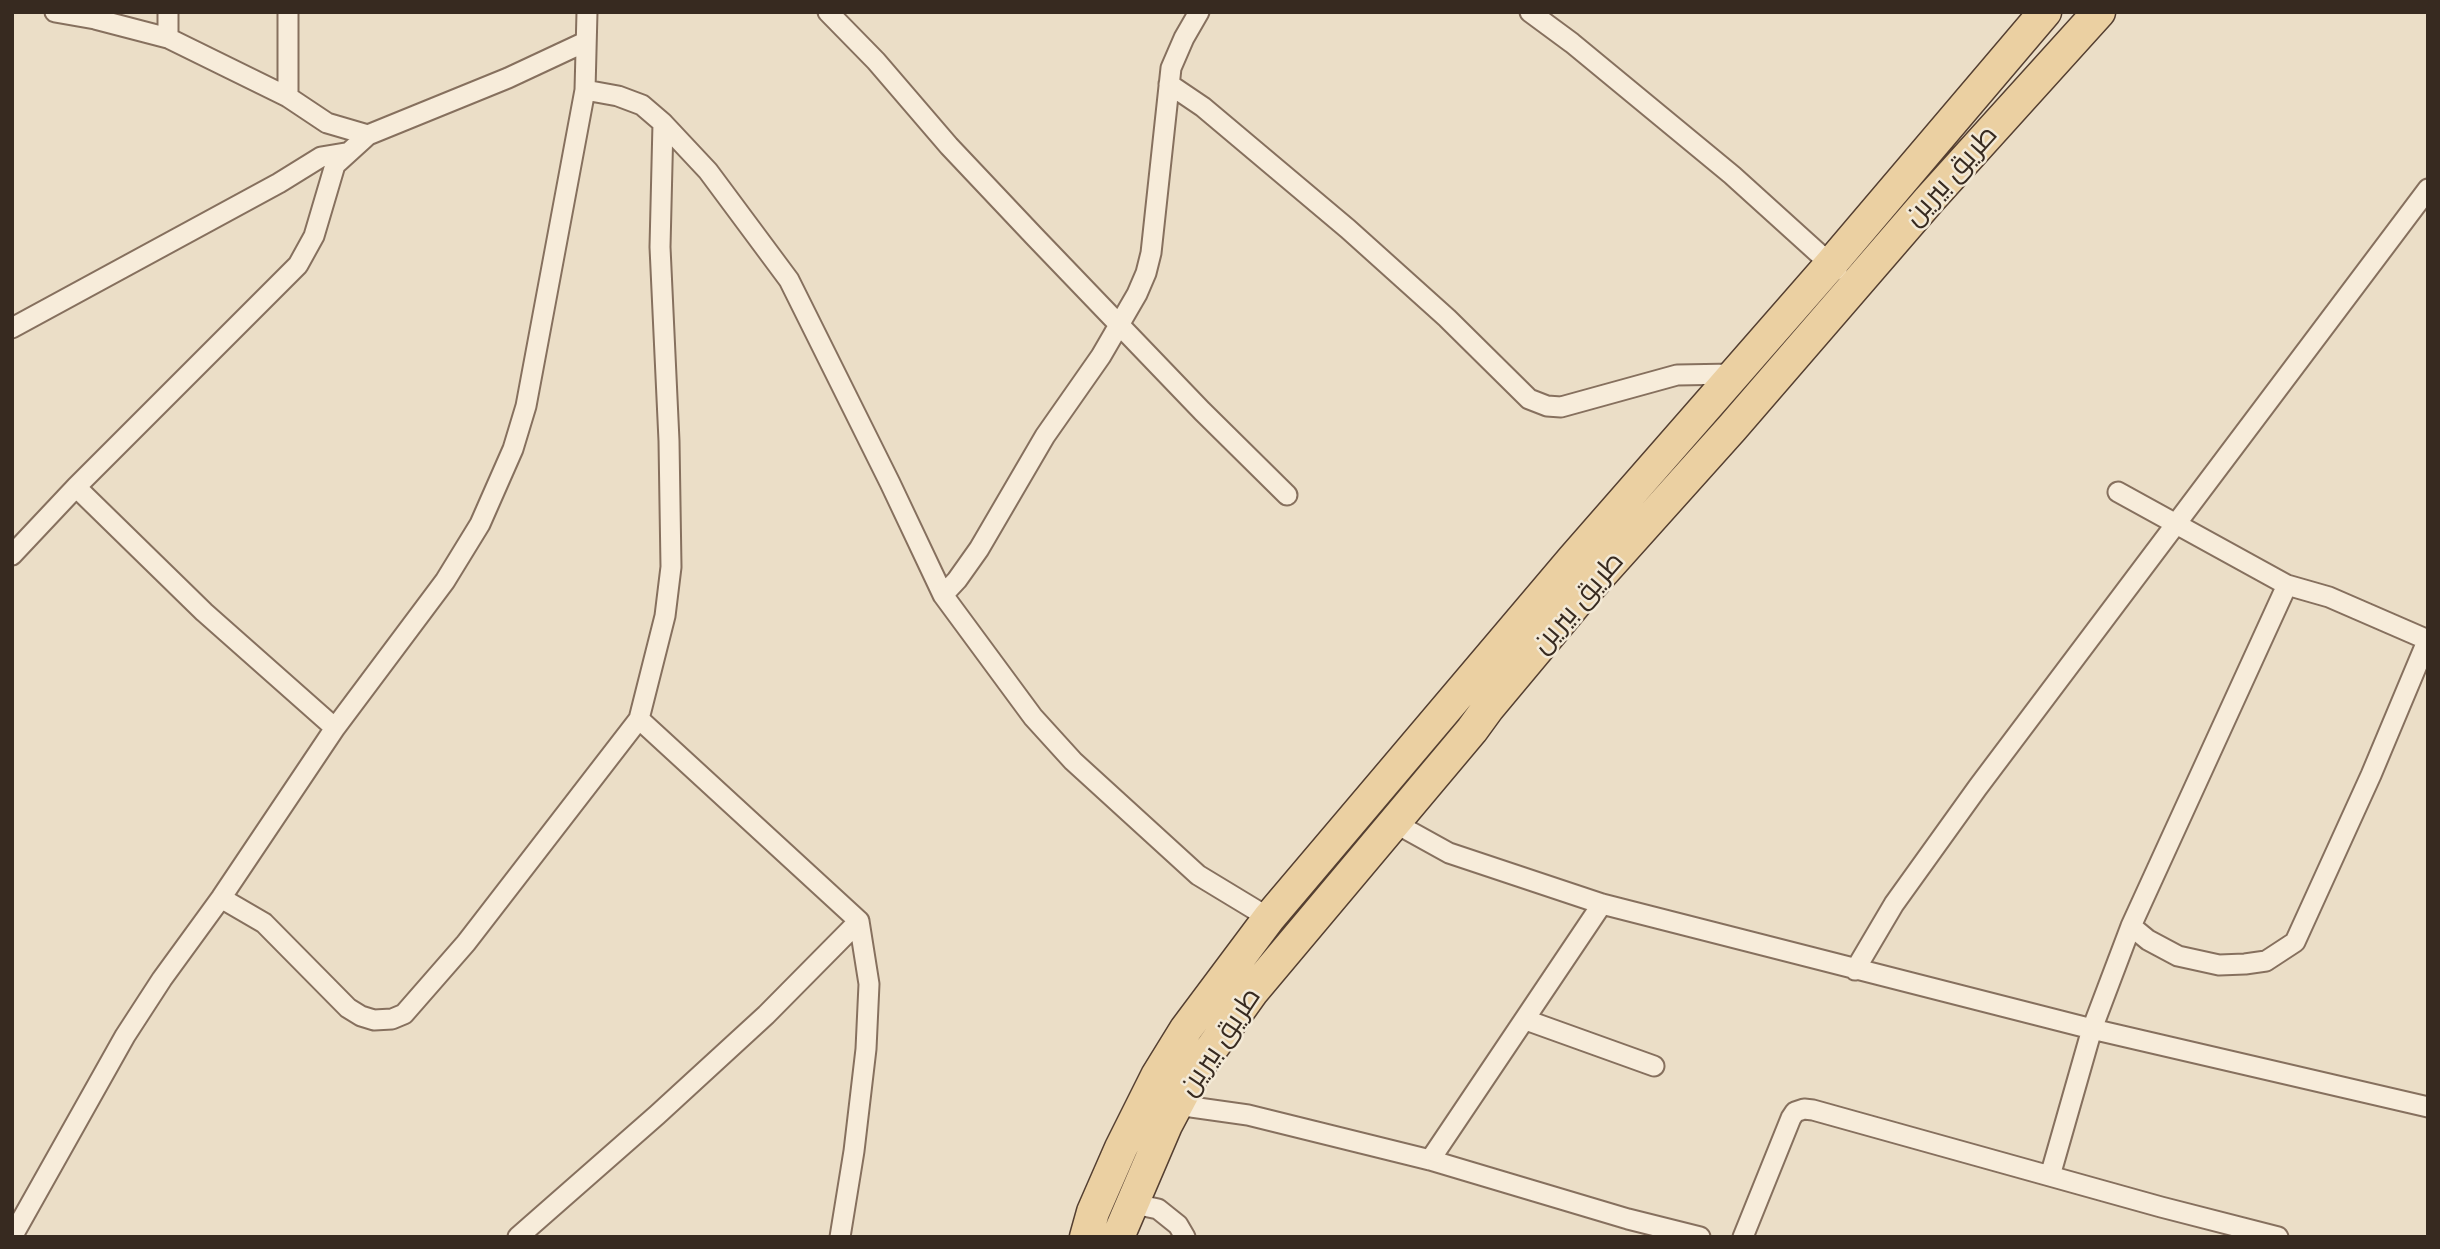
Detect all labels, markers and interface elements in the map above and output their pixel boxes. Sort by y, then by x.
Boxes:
street label: طريق بيرين [1897,119,2005,233]
street label: طريق بيرين [1525,545,1631,661]
street label: طريق بيرين [1171,981,1269,1103]

